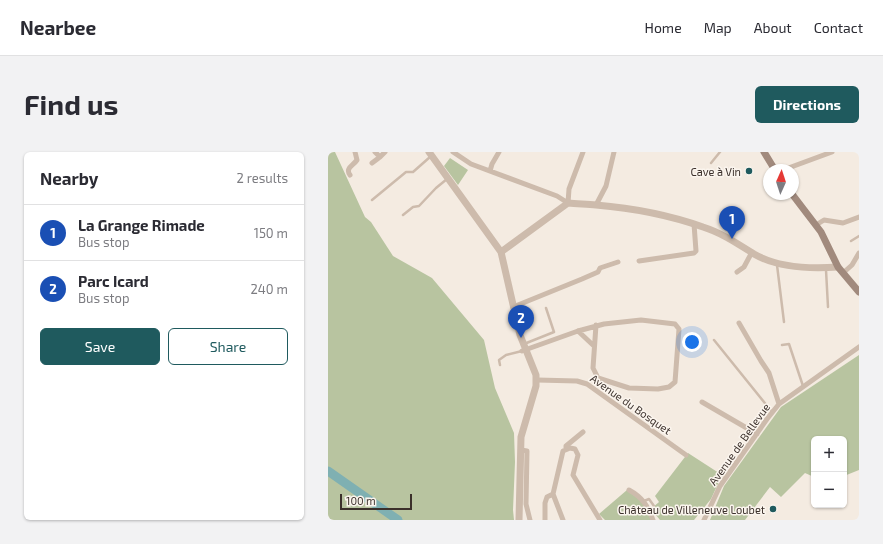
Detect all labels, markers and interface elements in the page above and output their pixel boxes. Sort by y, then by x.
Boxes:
text: Nearbee [20,16,96,39]
text: Home [645,19,682,36]
text: Map [704,19,732,36]
text: About [754,19,792,36]
text: Contact [814,19,863,36]
button: Directions [755,86,859,123]
text: Find us [24,87,118,121]
north arrow [763,164,799,200]
place label: Cave à Vin [691,165,741,178]
marker: Cave à Vin [744,166,754,176]
text: Nearby [40,168,98,188]
text: 2 results [236,170,288,186]
pin: 1 [719,206,745,239]
text: La Grange Rimade [78,216,205,234]
text: 1 [50,225,56,241]
text: 150 m [254,225,288,241]
text: Bus stop [78,234,129,250]
text: Parc Icard [78,272,149,290]
text: 2 [49,281,57,297]
text: 240 m [251,281,288,297]
text: Bus stop [78,290,129,306]
pin: 2 [508,305,534,338]
button: Save [40,328,160,365]
button: Share [168,328,288,365]
your location [682,332,702,352]
street label: Avenue du Bosquet [588,371,674,437]
street label: Avenue de Bellevue [706,400,772,488]
map controls [811,436,847,508]
button: + [811,436,847,472]
button: − [811,472,847,508]
scale bar [340,492,412,511]
text: 100 m [346,494,376,507]
place label: Château de Villeneuve Loubet [618,503,765,516]
marker: Château de Villeneuve Loubet [768,504,778,514]

